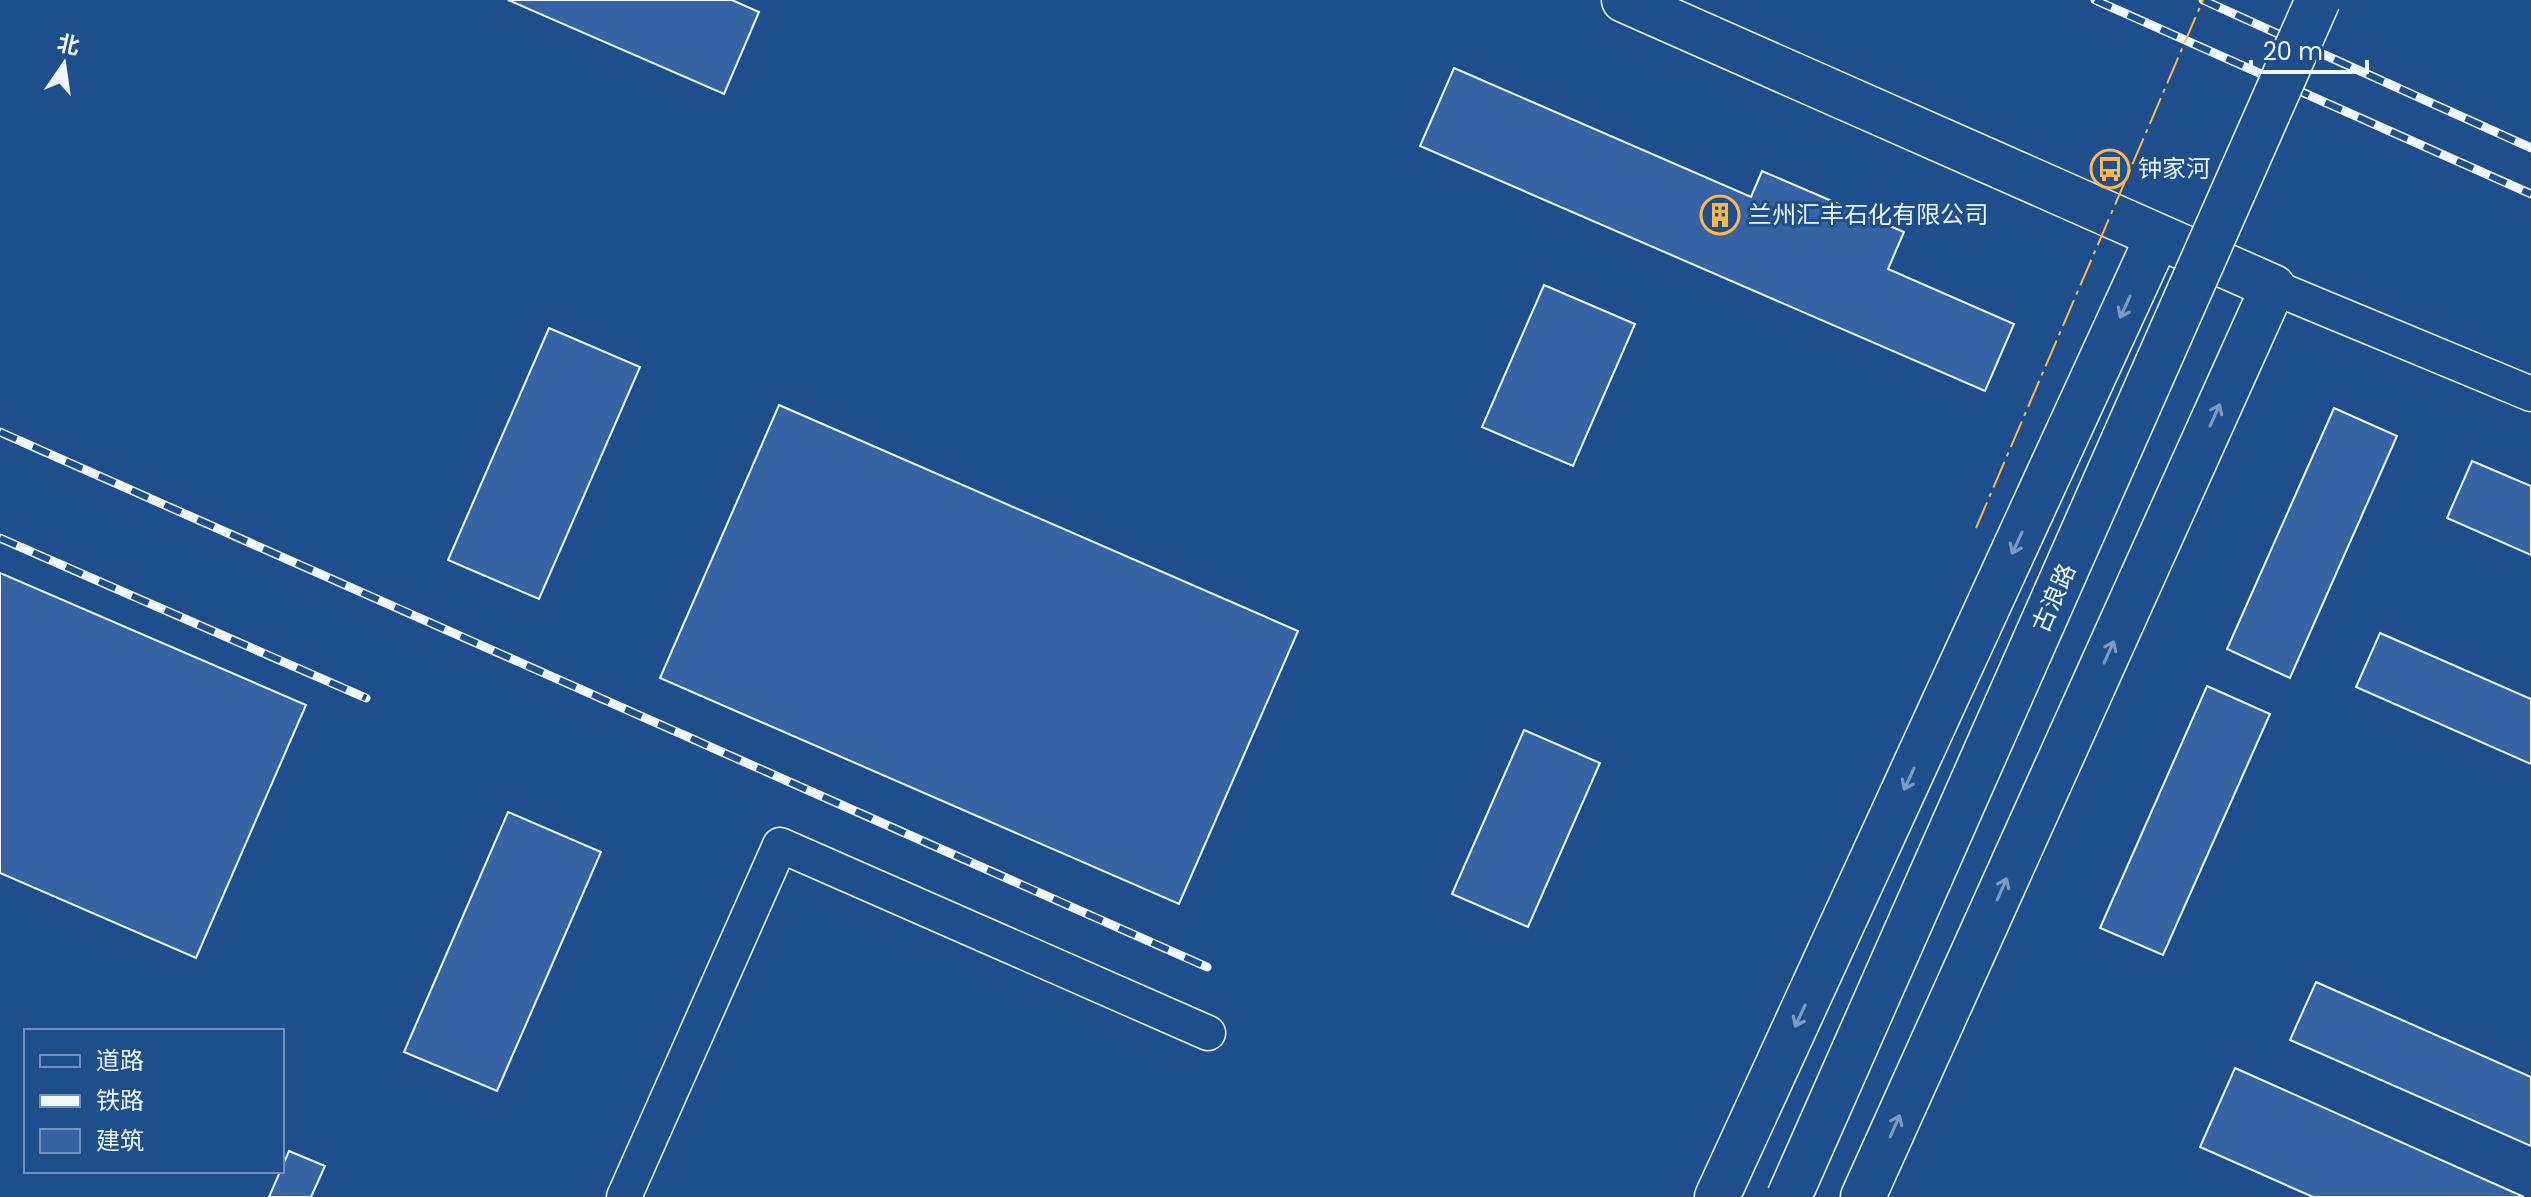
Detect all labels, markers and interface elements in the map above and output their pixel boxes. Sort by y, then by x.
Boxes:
north arrow [24,24,104,104]
scale bar [2251,24,2367,74]
text: 北 [54,27,83,63]
text: 20 m [2263,35,2323,68]
bus stop icon: 钟家河 [2089,148,2131,190]
place label: 钟家河 [2138,152,2210,185]
building icon: 兰州汇丰石化有限公司 [1699,194,1741,236]
place label: 兰州汇丰石化有限公司 [1748,198,1988,231]
one-way arrow [2117,294,2132,318]
one-way arrow [2209,403,2224,427]
one-way arrow [2009,531,2024,555]
street label: 古浪路 [2024,558,2083,637]
one-way arrow [2102,640,2117,665]
one-way arrow [1901,767,1916,791]
one-way arrow [1995,877,2010,901]
one-way arrow [1792,1003,1807,1028]
legend [24,1029,284,1173]
text: 道路 [96,1044,144,1077]
text: 铁路 [96,1084,144,1117]
one-way arrow [1888,1114,1903,1138]
text: 建筑 [96,1124,144,1157]

